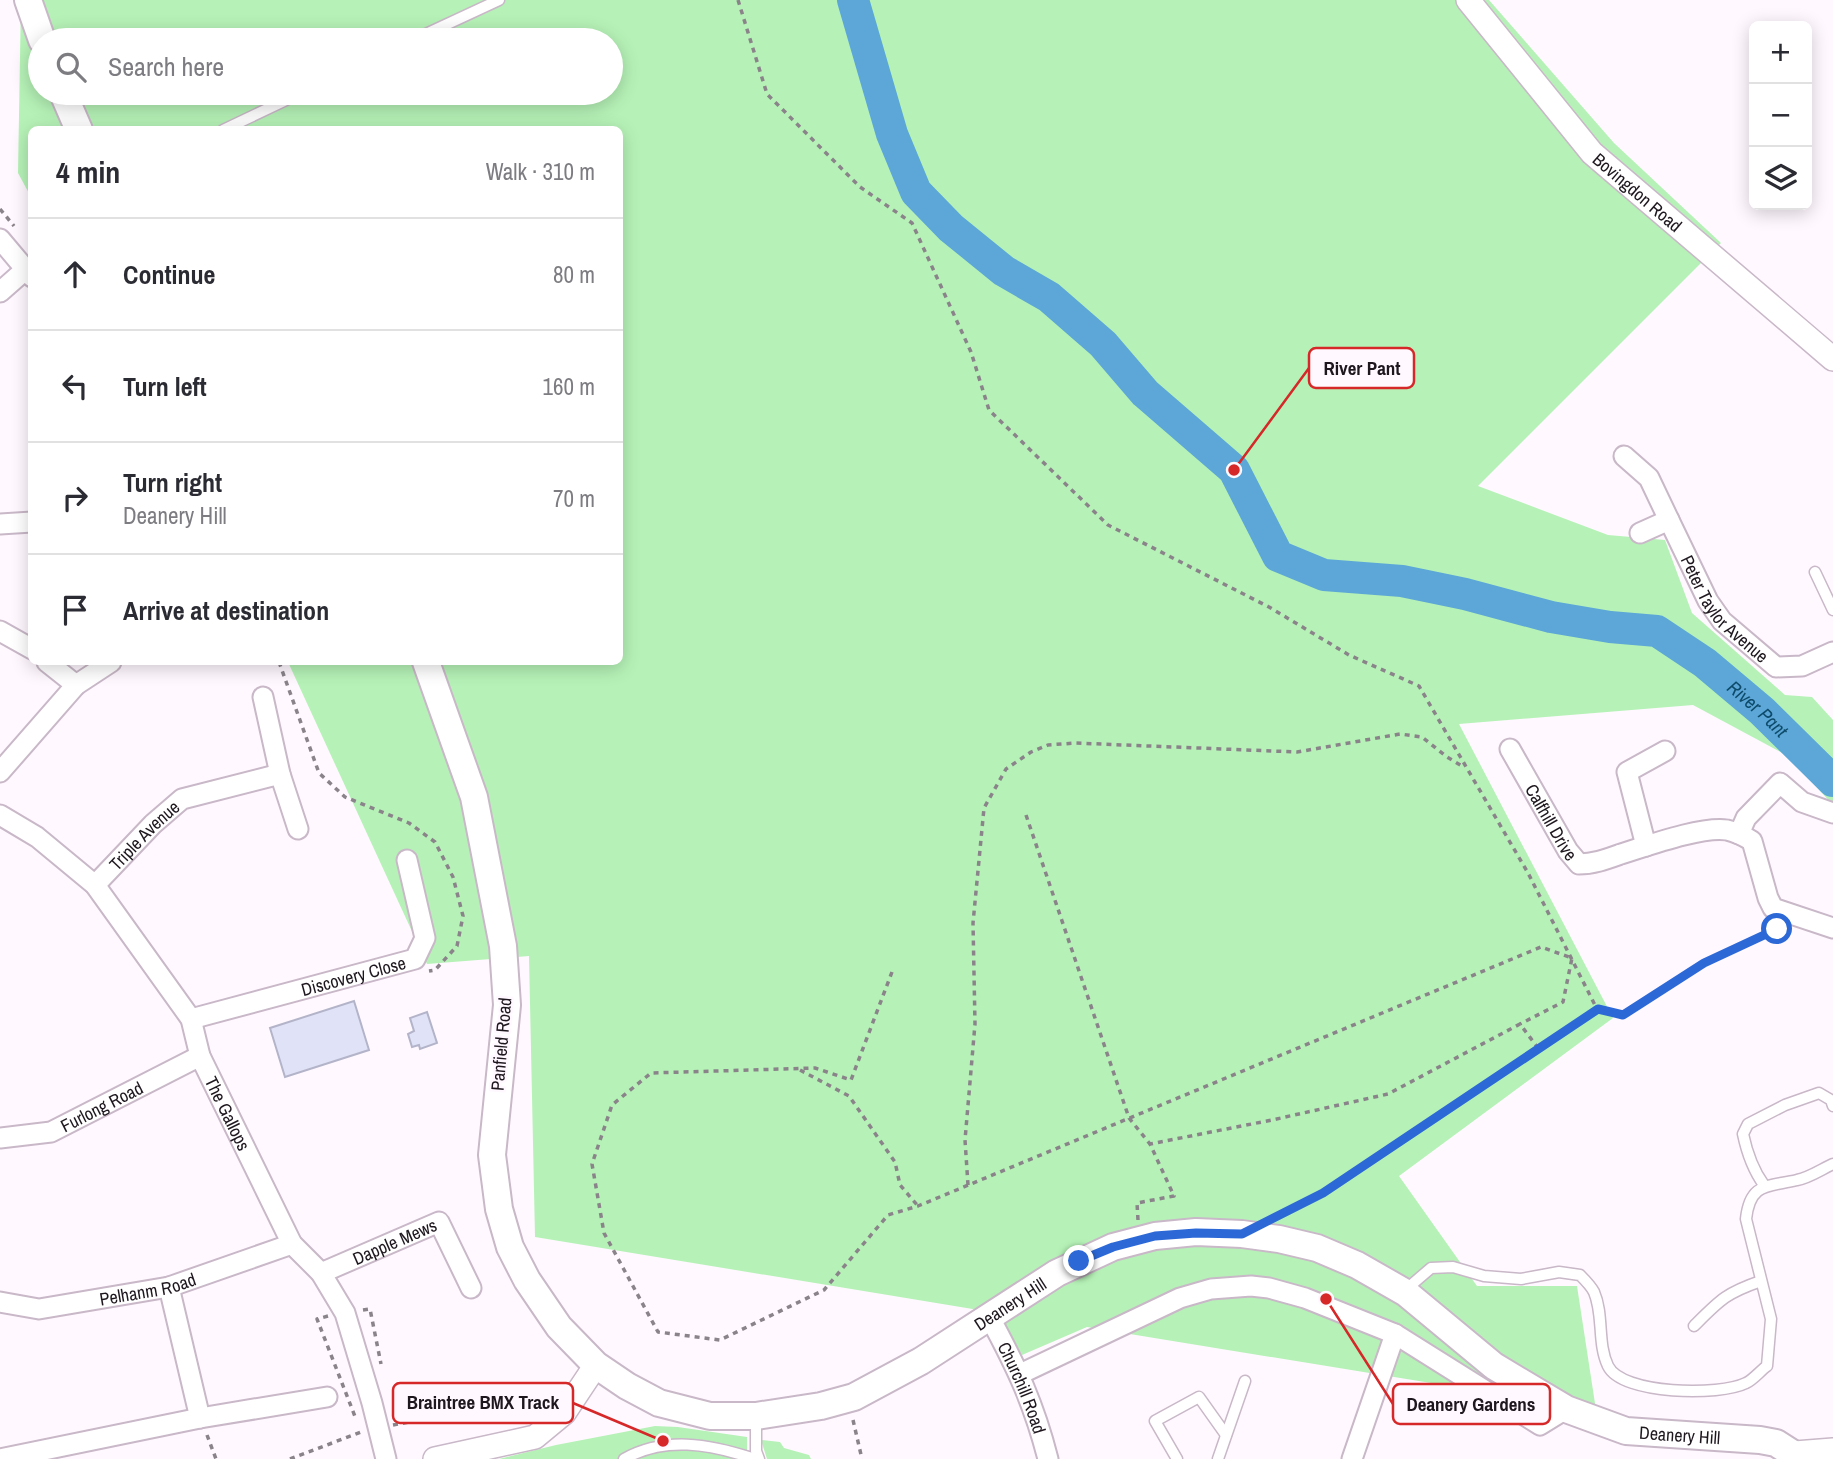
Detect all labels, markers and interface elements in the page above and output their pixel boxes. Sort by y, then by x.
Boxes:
map controls [1749,21,1812,210]
button: + [1749,21,1812,84]
search box [28,28,623,105]
icon: search [52,48,90,86]
text: Search here [108,49,224,84]
button: − [1749,84,1812,147]
street label: Bovingdon Road [1588,147,1688,237]
button: layers [1749,147,1812,210]
text: 4 min [56,152,120,192]
text: Walk · 310 m [486,156,595,187]
icon: ahead [56,255,94,293]
text: Continue [123,257,215,292]
text: 80 m [553,259,595,290]
callout: River Pant [1309,348,1414,388]
text: River Pant [1323,355,1401,381]
icon: left [56,367,94,405]
text: Turn left [123,369,207,404]
text: 160 m [543,371,595,402]
text: Turn right [123,465,222,500]
icon: right [56,479,94,517]
text: 70 m [553,483,595,514]
text: Deanery Hill [123,500,227,531]
street label: Peter Taylor Avenue [1675,551,1774,668]
icon: arrive [56,591,94,629]
text: Arrive at destination [123,593,329,628]
water label: River Pant [1722,674,1794,743]
street label: Calfhill Drive [1520,779,1583,866]
street label: Triple Avenue [103,794,185,876]
route start [1761,913,1792,944]
street label: Discovery Close [298,950,408,1002]
street label: Panfield Road [484,996,518,1092]
street label: The Gallops [199,1072,257,1155]
street label: Furlong Road [56,1075,147,1138]
street label: Dapple Mews [348,1212,440,1270]
route end [1063,1245,1094,1276]
street label: Pelhanm Road [98,1266,199,1311]
street label: Deanery Hill [969,1271,1051,1336]
street label: Churchill Road [992,1337,1053,1437]
callout: Braintree BMX Track [393,1383,573,1423]
callout: Deanery Gardens [1393,1384,1550,1424]
text: Braintree BMX Track [407,1389,560,1415]
text: Deanery Gardens [1406,1391,1536,1417]
street label: Deanery Hill [1638,1419,1721,1450]

